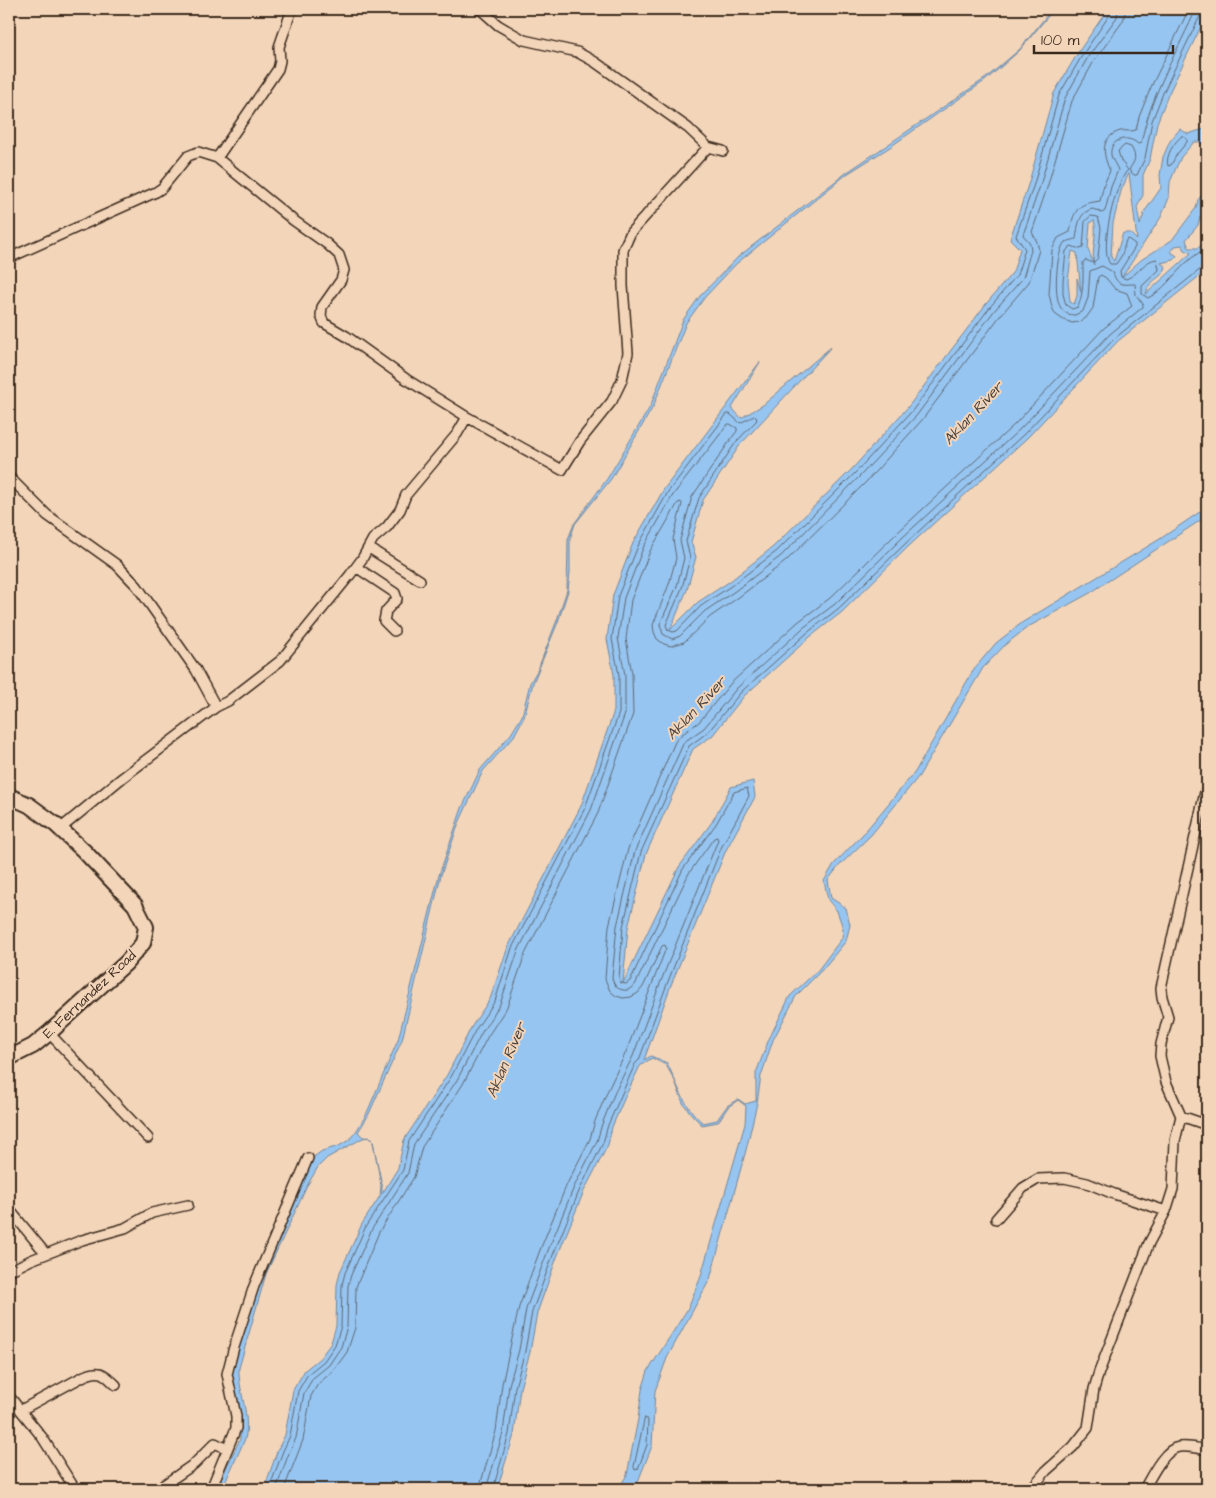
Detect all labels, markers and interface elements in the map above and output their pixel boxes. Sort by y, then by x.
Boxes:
scale bar [1034,22,1172,54]
text: 100 m [1041,30,1080,51]
water label: Aklan River [939,376,1009,450]
water label: Aklan River [662,671,732,745]
street label: E. Fernandez Road [38,946,141,1043]
water label: Aklan River [481,1018,532,1101]

